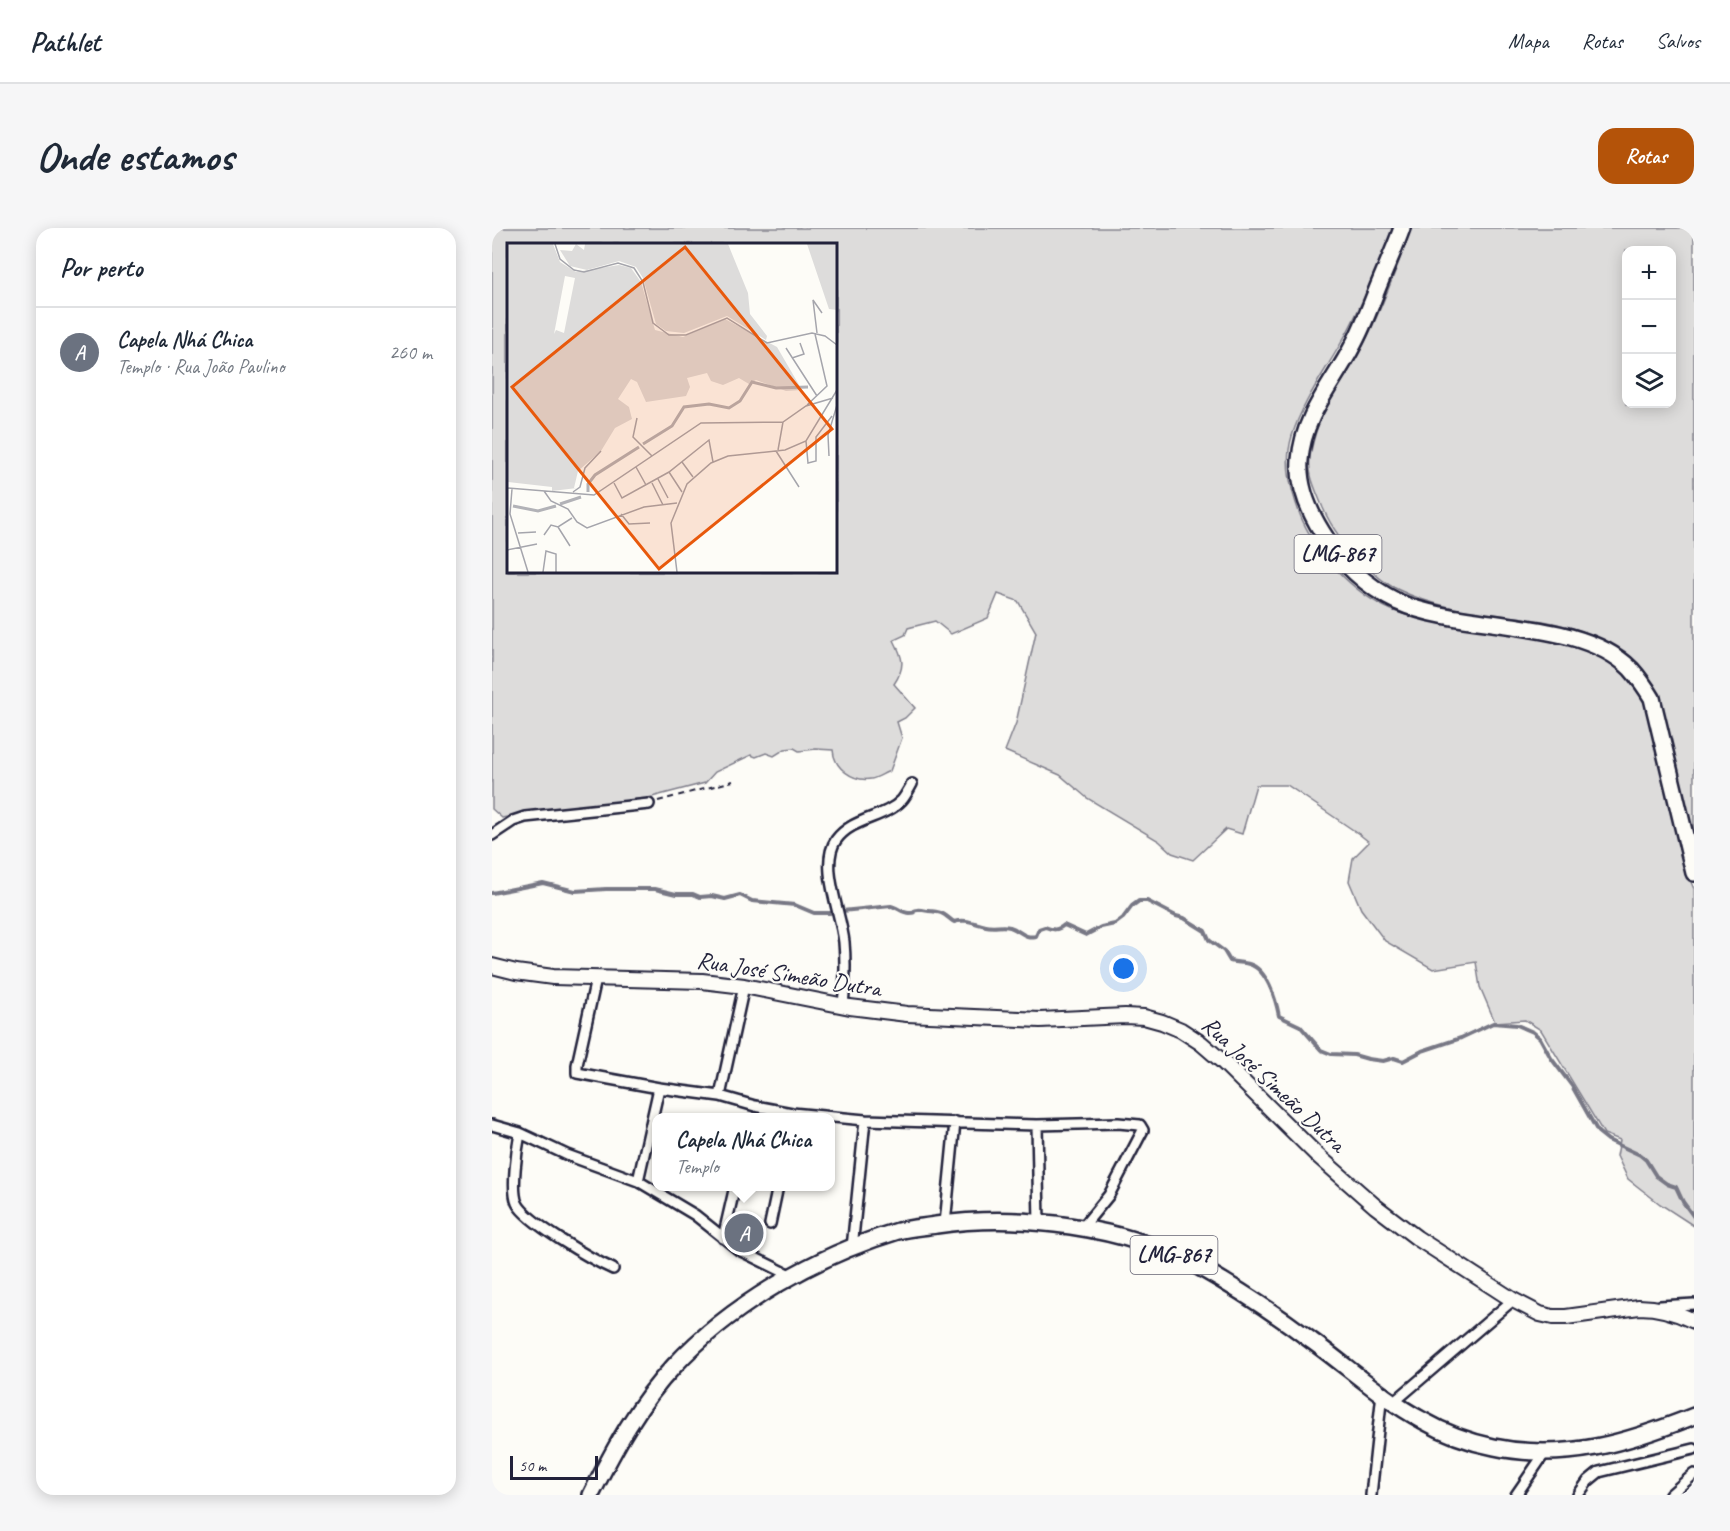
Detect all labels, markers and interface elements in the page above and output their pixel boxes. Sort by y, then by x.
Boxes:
text: Pathlet [30,24,100,59]
text: Mapa [1508,28,1549,54]
text: Rotas [1582,28,1623,54]
text: Salvos [1656,28,1700,54]
button: Rotas [1598,128,1694,184]
text: Onde estamos [36,130,233,183]
inset map [507,243,837,573]
map controls [1622,246,1676,408]
button: + [1622,246,1676,300]
text: Por perto [60,251,142,284]
button: − [1622,300,1676,354]
text: Capela Nhá Chica [117,326,252,354]
text: A [74,340,85,365]
text: 260 m [389,340,432,365]
text: Templo · Rua João Paulino [117,354,285,379]
button: layers [1622,354,1676,408]
road number: LMG-867 [1294,535,1382,573]
street label: Rua José Simeão Dutra [695,945,885,1004]
your location [1109,954,1138,983]
street label: Rua José Simeão Dutra [1196,1010,1354,1160]
popup [652,1113,835,1191]
text: Capela Nhá Chica [676,1126,811,1154]
text: Templo [676,1154,719,1179]
pin: A [724,1210,764,1256]
road number: LMG-867 [1130,1236,1218,1274]
scale bar [510,1453,598,1480]
text: 50 m [519,1456,546,1476]

